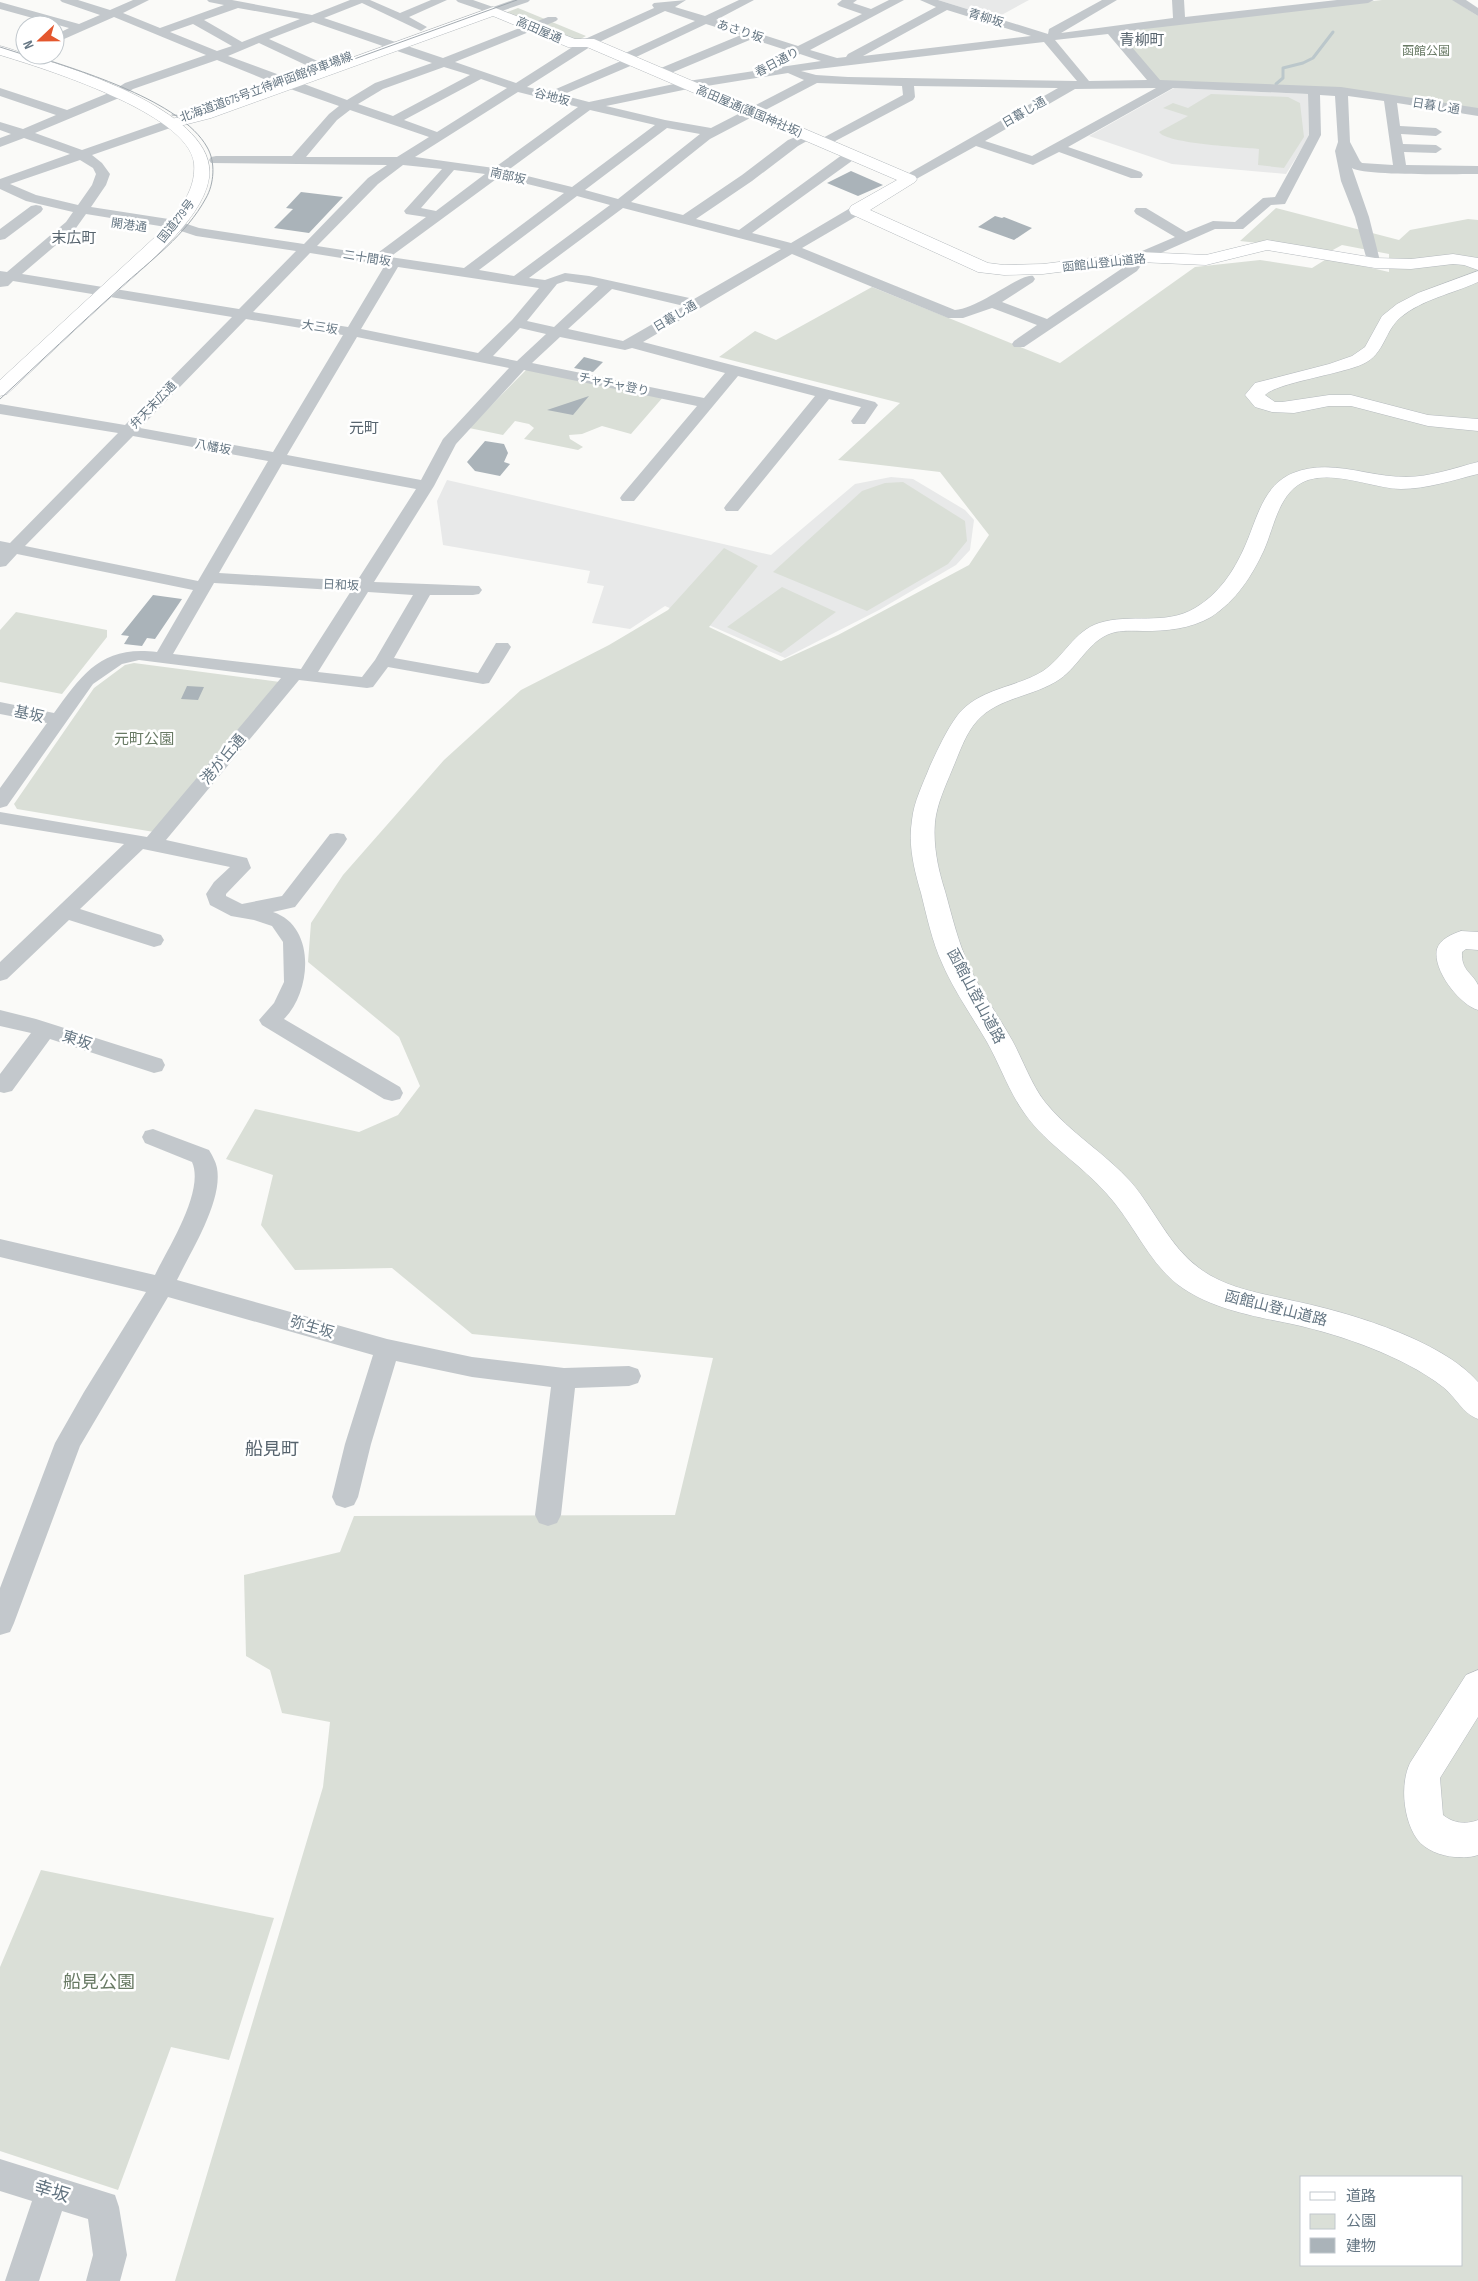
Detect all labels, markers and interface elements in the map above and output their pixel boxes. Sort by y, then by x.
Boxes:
street label: 青柳坂 [966,6,1005,31]
street label: 高田屋通 [514,14,564,47]
north arrow [15,15,65,65]
street label: あさり坂 [715,17,765,46]
district label: 青柳町 [1119,31,1165,50]
text: N [19,38,38,51]
park label: 函館公園 [1402,44,1450,59]
street label: 春日通り [753,45,802,80]
street label: 北海道道675号立待岬函館停車場線 [178,49,355,126]
street label: 高田屋通(護国神社坂) [694,82,804,140]
street label: 谷地坂 [533,86,571,109]
street label: 日暮し通 [1000,94,1049,131]
street label: 日暮し通 [1411,95,1461,118]
street label: 南部坂 [489,165,527,188]
street label: 国道279号 [155,197,198,246]
street label: 開港通 [110,216,148,235]
district label: 末広町 [51,229,97,248]
street label: 二十間坂 [342,247,392,270]
street label: 函館山登山道路 [1061,252,1147,275]
street label: 日暮し通 [651,298,700,335]
street label: 大三坂 [301,317,339,338]
street label: チャチャ登り [577,370,651,399]
street label: 弁天末広通 [127,379,180,432]
district label: 元町 [349,419,379,438]
street label: 八幡坂 [194,437,232,458]
street label: 日和坂 [323,577,359,594]
street label: 基坂 [12,702,46,727]
park label: 元町公園 [114,730,174,749]
street label: 港が丘通 [197,730,250,788]
street label: 函館山登山道路 [943,945,1009,1047]
street label: 東坂 [60,1027,94,1054]
street label: 函館山登山道路 [1223,1287,1329,1330]
street label: 弥生坂 [288,1312,336,1343]
district label: 船見町 [245,1439,299,1460]
park label: 船見公園 [63,1972,135,1993]
street label: 幸坂 [32,2176,72,2207]
legend [1300,2176,1463,2266]
text: 道路 [1346,2187,1376,2206]
text: 公園 [1346,2212,1376,2231]
text: 建物 [1346,2237,1376,2256]

